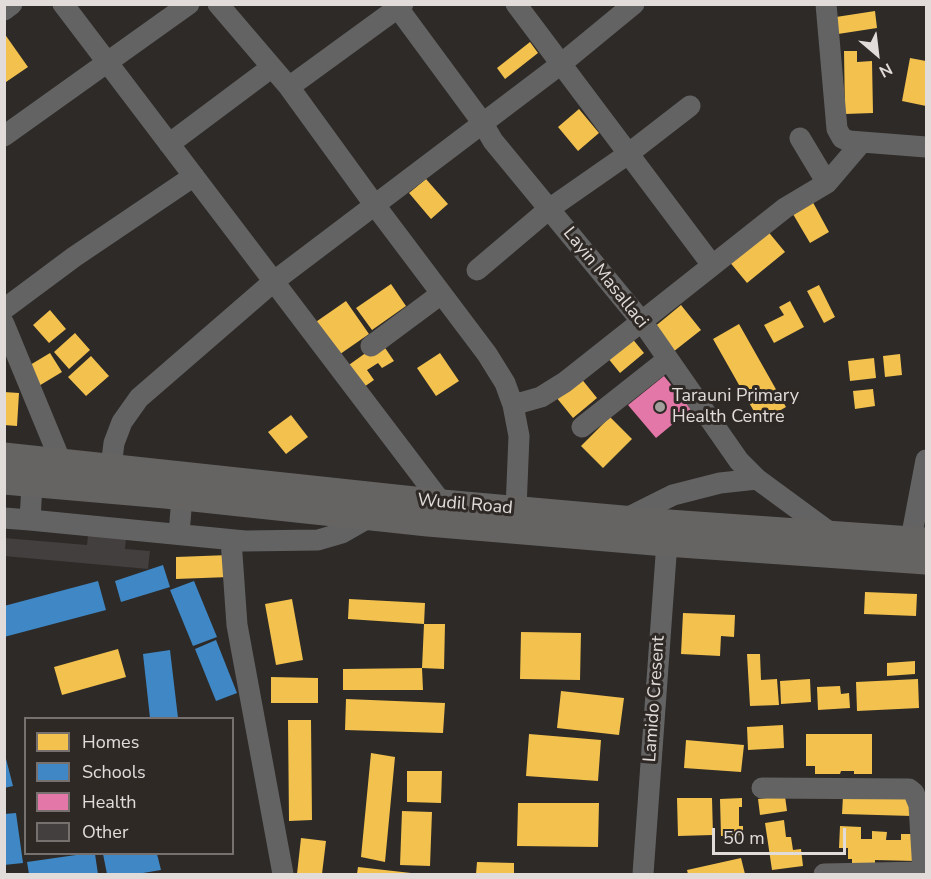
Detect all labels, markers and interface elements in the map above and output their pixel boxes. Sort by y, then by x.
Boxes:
north arrow [847,24,907,84]
text: N [875,57,896,82]
street label: Layin Masallaci [558,223,652,333]
place label: Tarauni Primary Health Centre [672,386,799,428]
marker: Tarauni Primary Health Centre [653,400,667,414]
street label: Wudil Road [416,490,514,520]
street label: Lamido Cresent [640,635,670,763]
legend [24,717,234,855]
text: Homes [82,730,139,754]
text: Schools [82,760,146,784]
text: Health [82,790,137,814]
scale bar [715,816,848,854]
text: Other [82,820,128,844]
text: 50 m [723,826,765,850]

